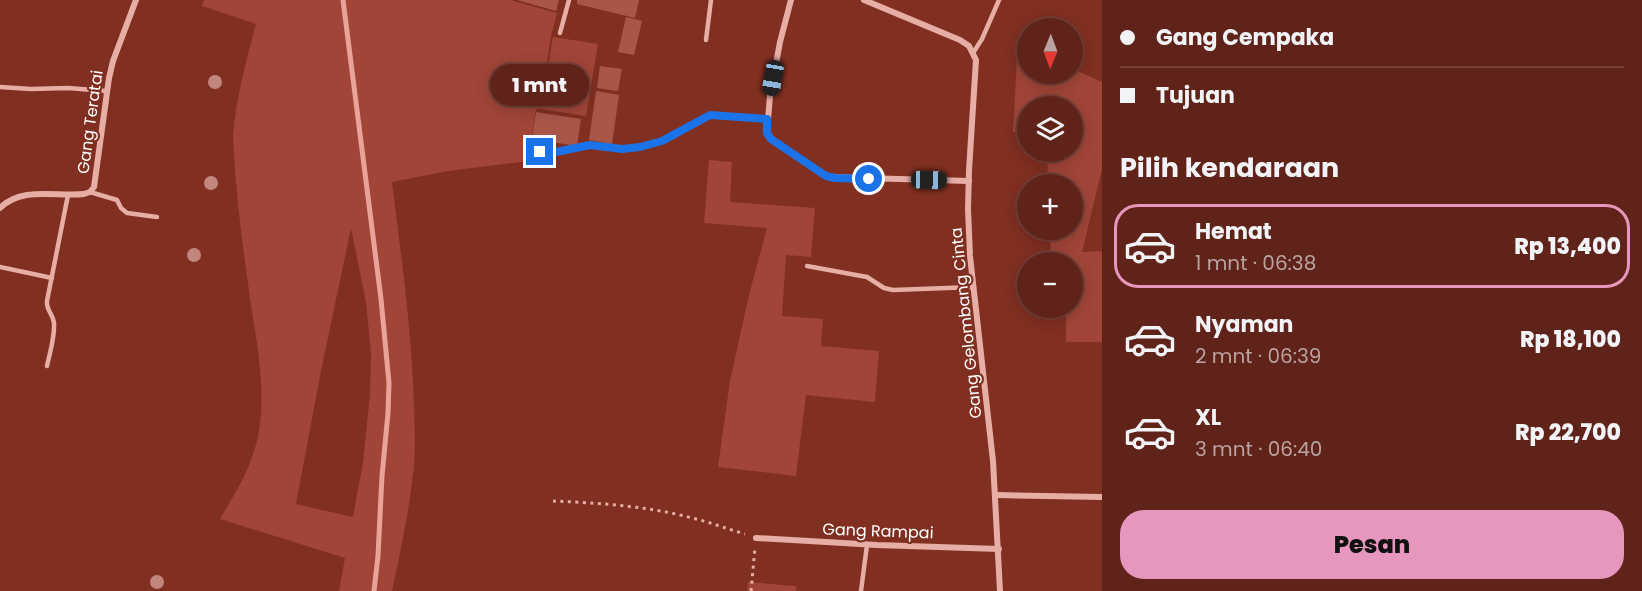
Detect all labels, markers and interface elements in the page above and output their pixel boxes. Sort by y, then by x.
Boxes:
north arrow [1017,18,1083,84]
map controls [1017,18,1083,318]
text: Gang Cempaka [1156,22,1334,53]
car [761,59,785,97]
callout: 1 mnt [490,65,590,107]
street label: Gang Teratai [71,69,109,175]
text: 1 mnt [512,71,567,99]
text: Tujuan [1156,80,1235,111]
button: layers [1017,96,1083,162]
route end [526,138,553,165]
text: Pilih kendaraan [1120,149,1339,186]
route start [855,165,882,192]
car [911,171,947,189]
button: + [1017,174,1083,240]
text: Hemat [1195,216,1272,247]
icon: car [1123,219,1177,273]
street label: Gang Gelombang Cinta [945,226,987,420]
text: Rp 13,400 [1514,231,1621,262]
text: 1 mnt · 06:38 [1195,249,1316,277]
button: − [1017,252,1083,318]
text: Nyaman [1195,309,1293,340]
icon: car [1123,312,1177,366]
text: Rp 18,100 [1520,324,1621,355]
text: 2 mnt · 06:39 [1195,342,1321,370]
text: XL [1195,402,1221,433]
icon: car [1123,405,1177,459]
text: Rp 22,700 [1515,417,1621,448]
text: 3 mnt · 06:40 [1195,435,1322,463]
button: Pesan [1120,510,1624,579]
street label: Gang Rampai [822,518,934,544]

